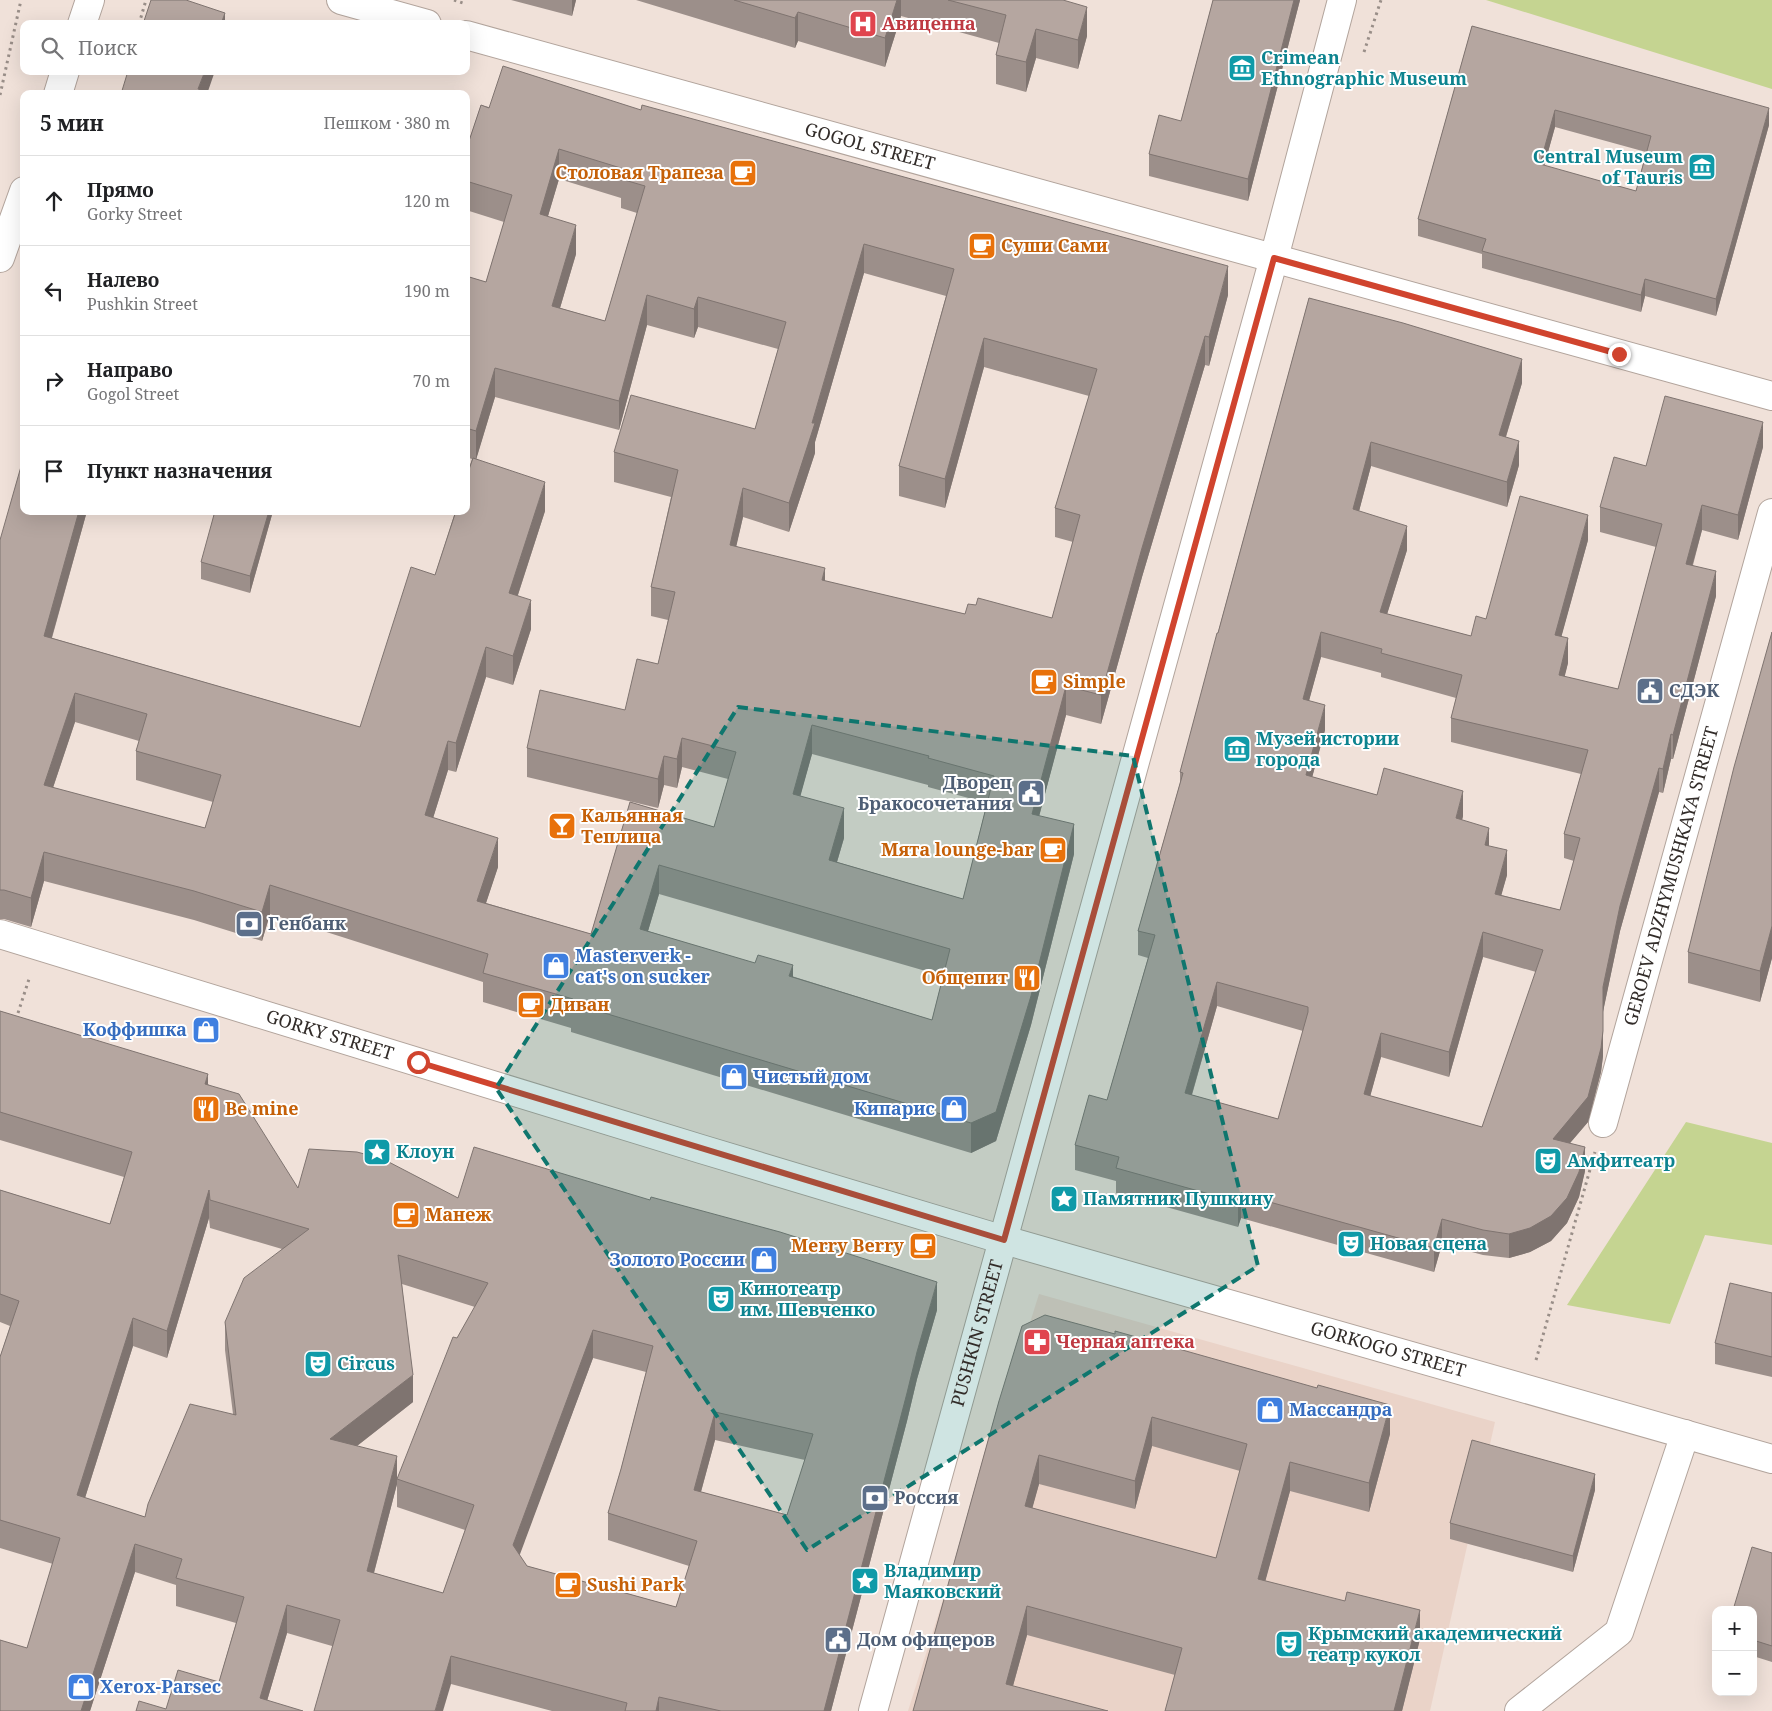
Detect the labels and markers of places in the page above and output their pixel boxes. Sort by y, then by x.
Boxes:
hospital icon: Авиценна [848,9,878,39]
place label: Авиценна [882,11,976,35]
place label: Crimean Ethnographic Museum [1261,45,1467,90]
museum icon: Crimean Ethnographic Museum [1227,53,1257,83]
place label: Central Museum of Tauris [1533,144,1683,189]
museum icon: Central Museum of Tauris [1687,152,1717,182]
cafe icon: Столовая Трапеза [728,158,758,188]
place label: Столовая Трапеза [556,160,724,184]
cafe icon: Суши Сами [967,231,997,261]
place label: Суши Сами [1001,233,1108,257]
cafe icon: Simple [1029,667,1059,697]
place label: Simple [1063,669,1126,693]
public building icon: СДЭК [1635,676,1665,706]
place label: СДЭК [1669,678,1720,702]
place label: Музей истории города [1256,726,1399,771]
museum icon: Музей истории города [1222,734,1252,764]
place label: Дворец Бракосочетания [858,770,1012,815]
public building icon: Дворец Бракосочетания [1016,778,1046,808]
place label: Кальянная Теплица [581,803,683,848]
bar icon: Кальянная Теплица [547,811,577,841]
cafe icon: Мята lounge-bar [1038,835,1068,865]
place label: Мята lounge-bar [881,837,1035,861]
bank icon: Генбанк [234,909,264,939]
place label: Генбанк [268,911,347,935]
place label: Masterverk - cat's on sucker [575,943,710,988]
shop icon: Masterverk - cat's on sucker [541,951,571,981]
restaurant icon: Общепит [1012,963,1042,993]
place label: Общепит [922,965,1008,989]
cafe icon: Диван [516,990,546,1020]
place label: Диван [550,992,609,1016]
shop icon: Коффишка [191,1015,221,1045]
place label: Коффишка [83,1017,187,1041]
shop icon: Чистый дом [719,1062,749,1092]
place label: Чистый дом [753,1064,870,1088]
restaurant icon: Be mine [191,1094,221,1124]
shop icon: Кипарис [939,1094,969,1124]
place label: Be mine [225,1096,298,1120]
place label: Кипарис [854,1096,935,1120]
place icon: Клоун [362,1137,392,1167]
place label: Клоун [396,1139,454,1163]
theatre icon: Амфитеатр [1533,1146,1563,1176]
place label: Амфитеатр [1567,1148,1675,1172]
place icon: Памятник Пушкину [1049,1184,1079,1214]
place label: Памятник Пушкину [1083,1186,1274,1210]
cafe icon: Манеж [391,1200,421,1230]
place label: Манеж [425,1202,491,1226]
theatre icon: Новая сцена [1336,1229,1366,1259]
cafe icon: Merry Berry [908,1231,938,1261]
place label: Новая сцена [1370,1231,1488,1255]
place label: Merry Berry [791,1233,905,1257]
shop icon: Золото России [749,1245,779,1275]
place label: Золото России [609,1247,745,1271]
place label: Кинотеатр им. Шевченко [740,1276,875,1321]
theatre icon: Кинотеатр им. Шевченко [706,1284,736,1314]
pharmacy icon: Черная аптека [1022,1327,1052,1357]
place label: Черная аптека [1056,1329,1195,1353]
theatre icon: Circus [303,1349,333,1379]
place label: Circus [337,1351,395,1375]
shop icon: Массандра [1255,1395,1285,1425]
place label: Массандра [1289,1397,1393,1421]
bank icon: Россия [860,1483,890,1513]
place label: Россия [894,1485,958,1509]
place label: Владимир Маяковский [884,1558,1001,1603]
place icon: Владимир Маяковский [850,1566,880,1596]
cafe icon: Sushi Park [553,1570,583,1600]
place label: Sushi Park [587,1572,685,1596]
place label: Крымский академический театр кукол [1308,1621,1562,1666]
public building icon: Дом офицеров [823,1625,853,1655]
place label: Дом офицеров [857,1627,995,1651]
theatre icon: Крымский академический театр кукол [1274,1629,1304,1659]
shop icon: Xerox-Parsec [66,1672,96,1702]
place label: Xerox-Parsec [100,1674,221,1698]

